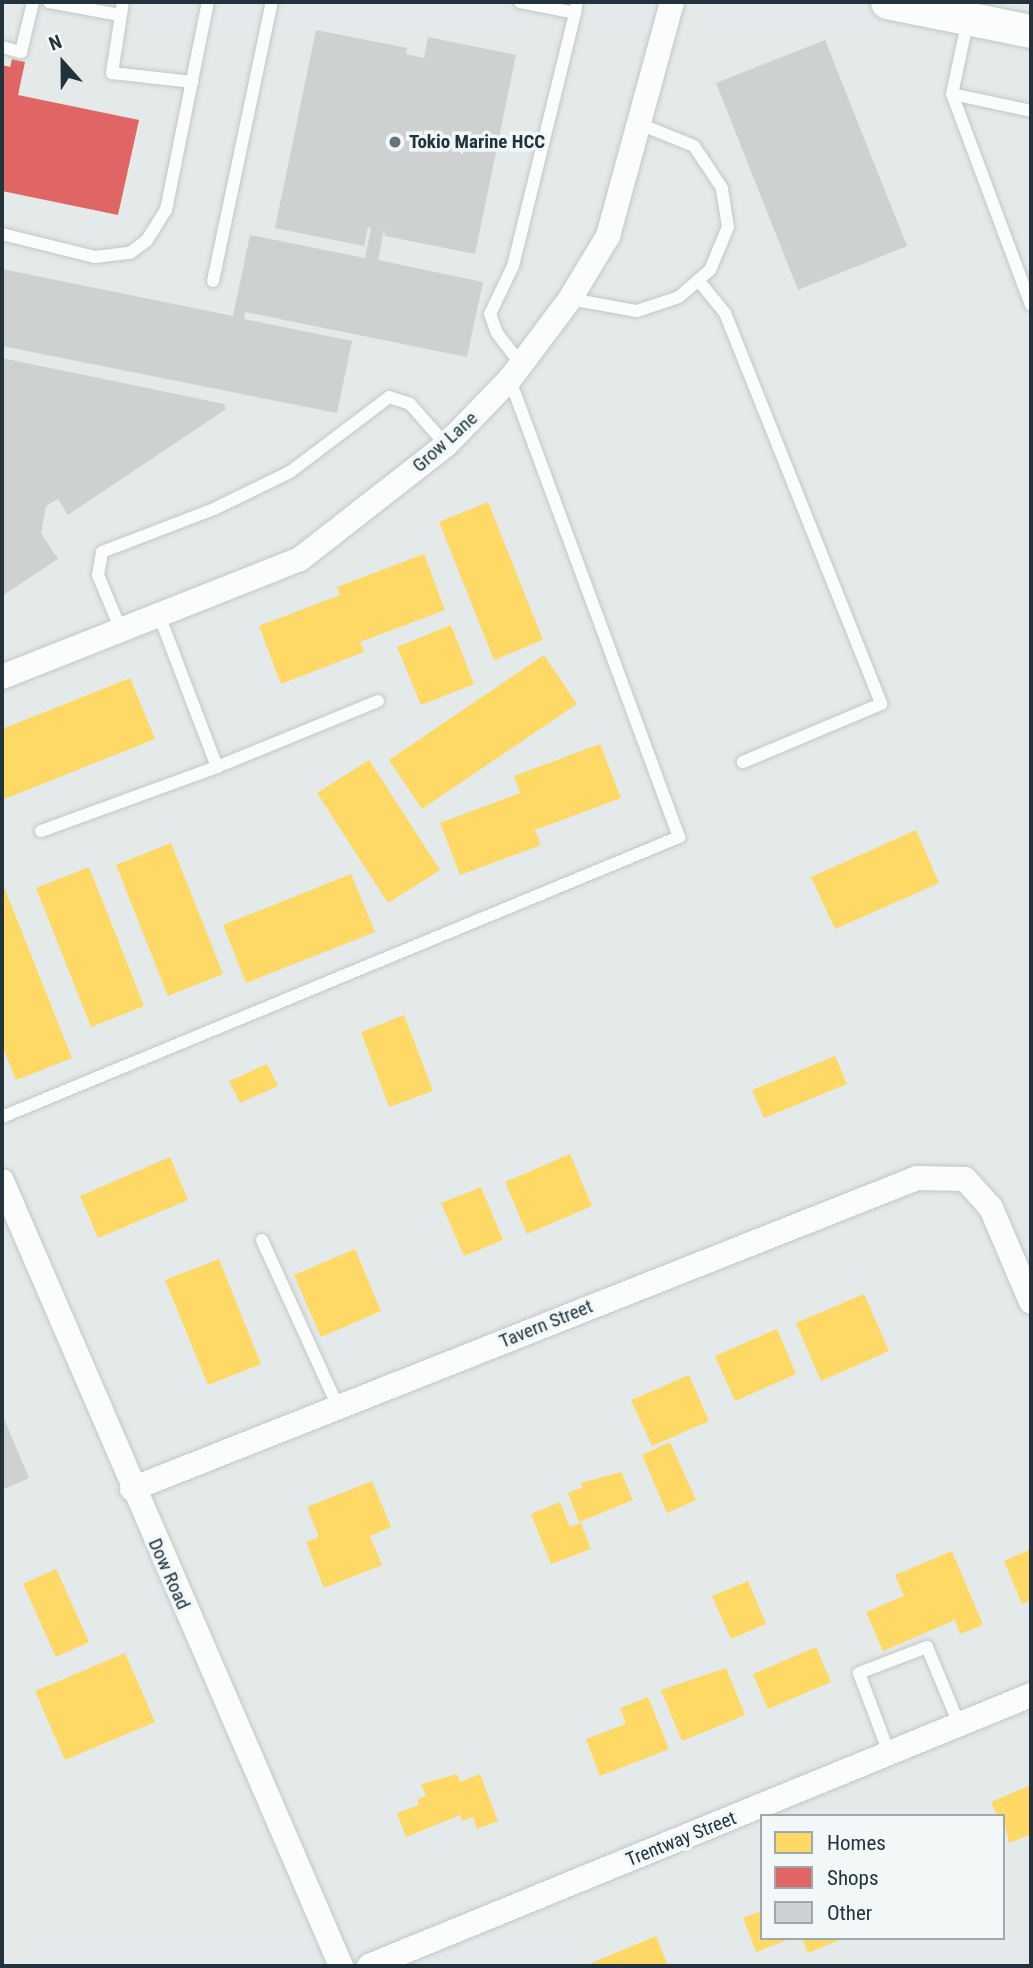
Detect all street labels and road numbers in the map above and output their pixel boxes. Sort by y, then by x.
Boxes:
street label: Grow Lane [408,407,482,477]
street label: Tavern Street [496,1295,596,1353]
street label: Dow Road [143,1535,195,1613]
street label: Trentway Street [623,1807,739,1871]

